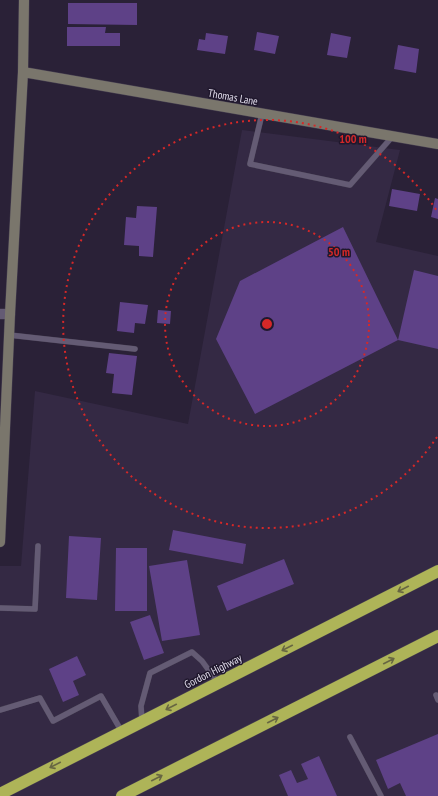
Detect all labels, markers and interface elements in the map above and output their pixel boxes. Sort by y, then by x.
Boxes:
street label: Thomas Lane [207,86,259,108]
text: 100 m [339,131,367,146]
text: 50 m [328,244,350,259]
centre of rings [260,317,274,331]
one-way arrow [397,586,409,593]
one-way arrow [282,645,294,652]
street label: Gordon Highway [182,650,245,691]
one-way arrow [382,657,394,664]
one-way arrow [166,704,178,711]
one-way arrow [266,716,278,723]
one-way arrow [50,762,62,770]
one-way arrow [150,774,162,782]

